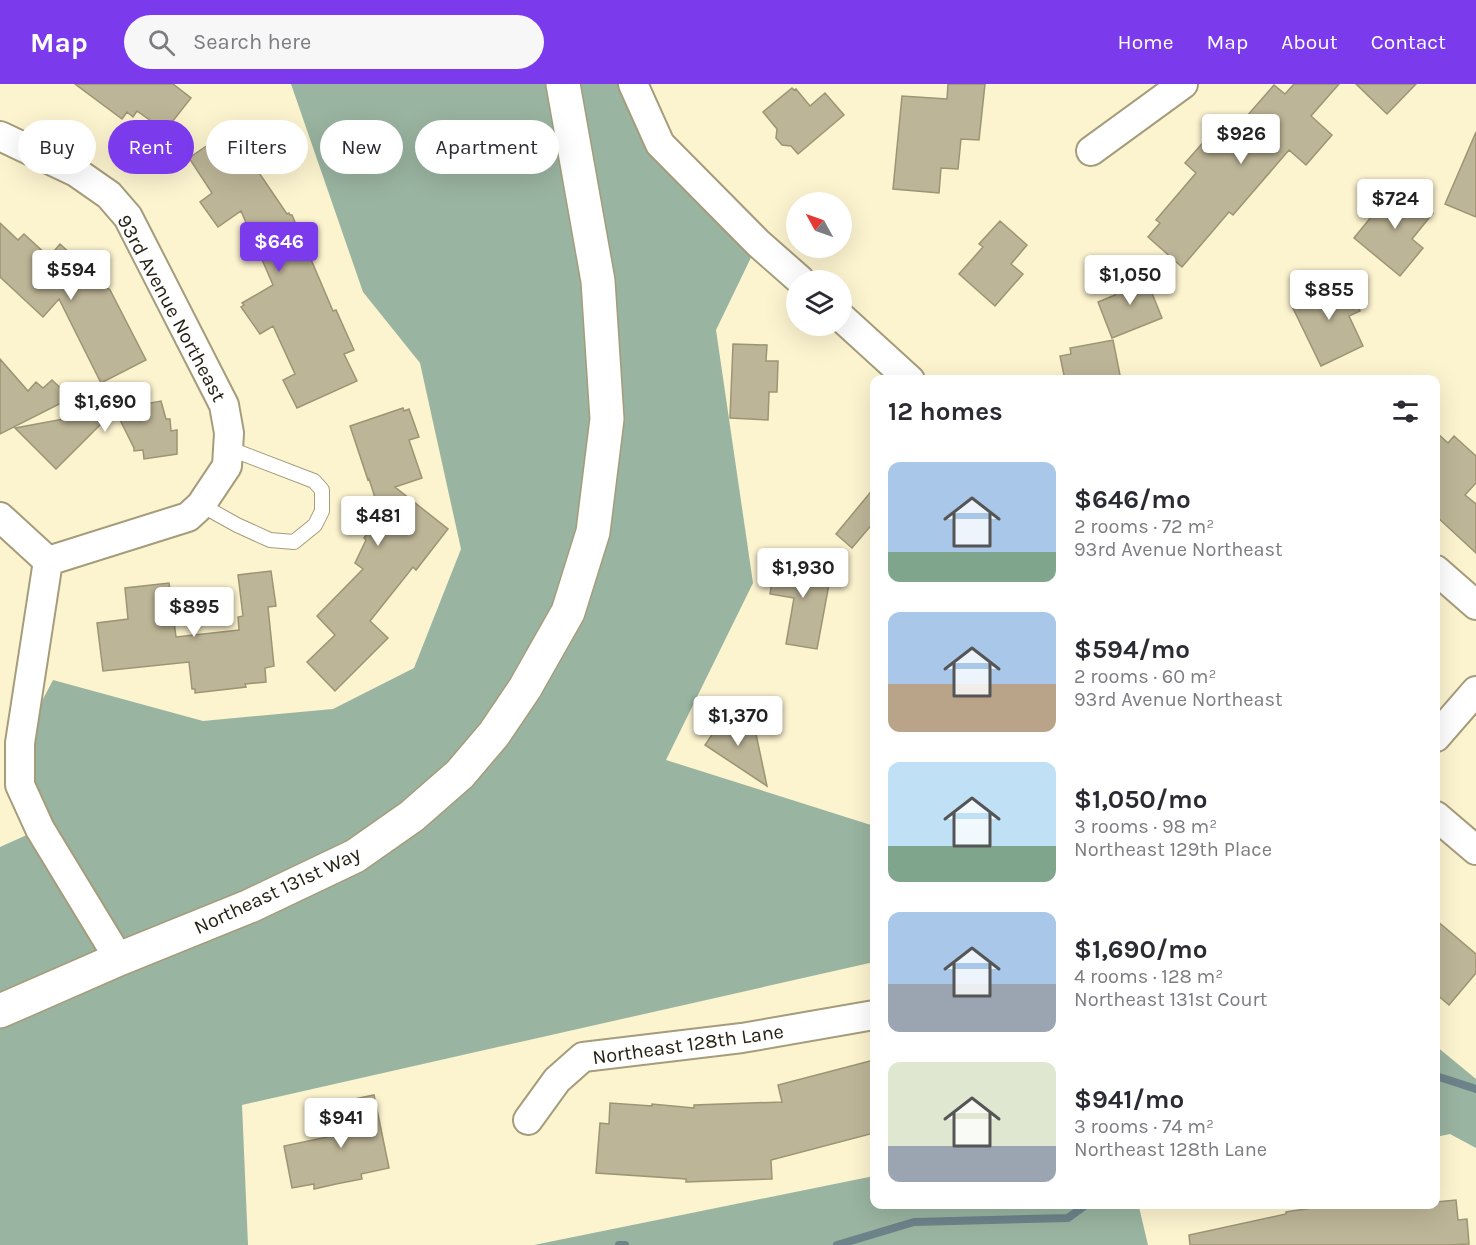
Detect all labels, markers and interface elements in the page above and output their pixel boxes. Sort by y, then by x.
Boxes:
search box [124,15,544,69]
text: Map [30,26,88,59]
icon: search [145,26,178,59]
text: Search here [193,29,311,55]
text: Home [1118,30,1174,54]
text: Map [1207,30,1248,54]
text: About [1281,30,1338,54]
text: Contact [1371,30,1446,54]
pin: $926 [1205,114,1277,165]
chip: Buy [18,120,96,174]
chip: Rent [108,120,194,174]
chip: Filters [206,120,308,174]
chip: New [320,120,403,174]
chip: Apartment [415,120,559,174]
text: $926 [1216,122,1266,145]
pin: $724 [1359,179,1431,230]
text: $724 [1371,187,1419,210]
north arrow [786,192,852,258]
map controls [786,192,852,336]
street label: 93rd Avenue Northeast [112,211,231,406]
pin: $646 [243,222,315,273]
text: $646 [254,230,304,253]
pin: $594 [35,250,107,301]
pin: $1,050 [1081,255,1179,306]
text: $594 [46,258,96,281]
text: $1,050 [1099,263,1161,286]
button: layers [786,270,852,336]
pin: $855 [1293,270,1365,321]
text: $855 [1304,278,1354,301]
pin: $1,690 [56,382,154,433]
text: $1,690 [74,390,136,413]
icon: filters [1389,395,1422,428]
text: 12 homes [888,396,1003,427]
text: $646/mo [1074,484,1191,515]
icon: home [936,486,1008,558]
pin: $481 [342,496,414,547]
text: $481 [355,504,401,527]
text: 2 rooms · 72 m² [1074,515,1214,538]
text: 93rd Avenue Northeast [1074,538,1283,561]
pin: $1,930 [754,548,852,599]
text: $1,930 [771,556,835,579]
pin: $895 [158,587,230,638]
text: $895 [169,595,219,618]
text: $594/mo [1074,634,1190,665]
icon: home [936,636,1008,708]
text: 2 rooms · 60 m² [1074,665,1217,688]
text: 93rd Avenue Northeast [1074,688,1283,711]
pin: $1,370 [689,696,787,747]
text: $1,370 [707,704,769,727]
text: $1,050/mo [1074,784,1207,815]
icon: home [936,786,1008,858]
text: 3 rooms · 98 m² [1074,815,1217,838]
text: Northeast 129th Place [1074,838,1272,861]
street label: Northeast 131st Way [190,842,364,939]
text: $1,690/mo [1074,934,1208,965]
icon: home [936,936,1008,1008]
text: 4 rooms · 128 m² [1074,965,1223,988]
text: Northeast 131st Court [1074,988,1267,1011]
street label: Northeast 128th Lane [591,1020,785,1069]
text: $941/mo [1074,1084,1184,1115]
icon: home [936,1086,1008,1158]
pin: $941 [305,1098,377,1149]
text: $941 [318,1106,364,1129]
text: 3 rooms · 74 m² [1074,1115,1214,1138]
text: Northeast 128th Lane [1074,1138,1267,1161]

